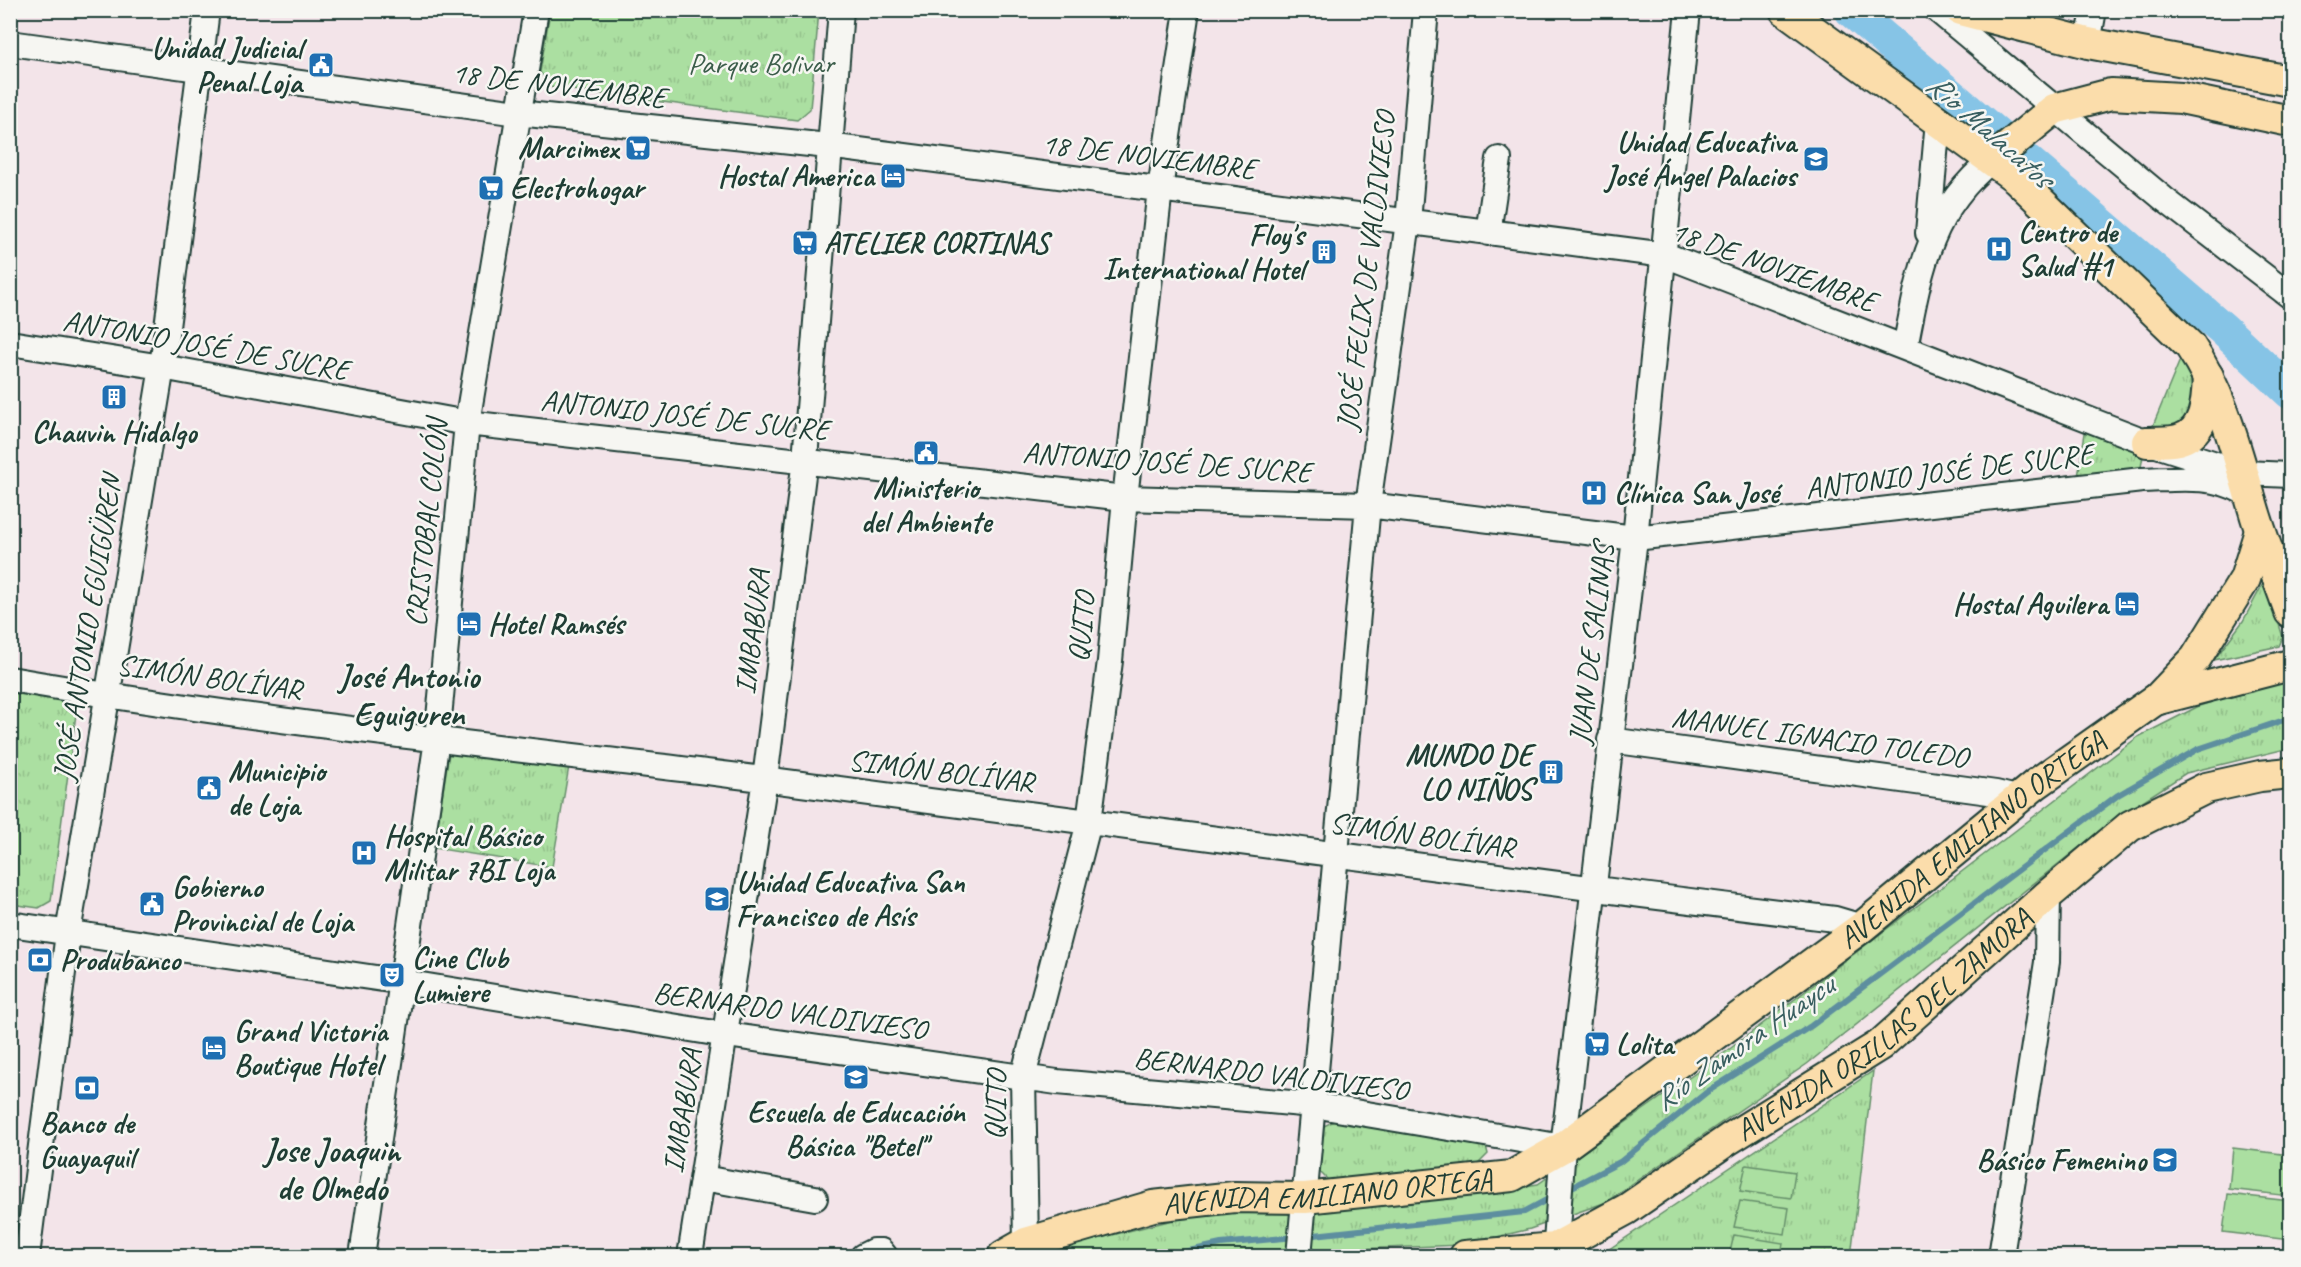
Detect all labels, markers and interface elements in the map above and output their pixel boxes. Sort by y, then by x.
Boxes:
place label: Unidad Judicial Penal Loja [151,29,308,101]
park label: Parque Bolivar [688,44,836,82]
public building icon: Unidad Judicial Penal Loja [306,50,336,80]
street label: 18 DE NOVIEMBRE [450,53,672,117]
water label: Rio Malacatos [1918,64,2066,201]
street label: JOSÉ FELIX DE VALDIVIESO [1327,106,1405,435]
place label: Unidad Educativa José Ángel Palacios [1603,123,1799,195]
street label: 18 DE NOVIEMBRE [1040,124,1262,188]
place label: Marcimex [518,129,621,167]
supermarket icon: Marcimex [623,133,653,163]
school or university icon: Unidad Educativa José Ángel Palacios [1801,144,1831,174]
place label: Hostal America [718,157,877,195]
hotel icon: Hostal America [878,161,908,191]
place label: Electrohogar [510,169,647,207]
supermarket icon: Electrohogar [476,173,506,203]
street label: 18 DE NOVIEMBRE [1666,211,1885,322]
place label: Centro de Salud #1 [2018,213,2119,285]
place label: Floy's International Hotel [1103,216,1310,288]
place label: ATELIER CORTINAS [824,224,1052,262]
supermarket icon: ATELIER CORTINAS [790,228,820,258]
hospital icon: Centro de Salud #1 [1984,234,2014,264]
building icon: Floy's International Hotel [1309,237,1339,267]
street label: ANTONIO JOSÉ DE SUCRE [60,301,355,389]
street label: ANTONIO JOSÉ DE SUCRE [539,381,834,449]
building icon: Chauvin Hidalgo [99,382,129,412]
place label: Chauvin Hidalgo [32,413,198,451]
street label: CRISTOBAL COLÓN [396,413,456,628]
street label: ANTONIO JOSÉ DE SUCRE [1021,433,1316,491]
street label: ANTONIO JOSÉ DE SUCRE [1803,434,2099,508]
public building icon: Ministerio del Ambiente [911,438,941,468]
street label: JOSÉ ANTONIO EGUIGÜREN [44,468,131,786]
place label: Ministerio del Ambiente [861,469,994,541]
place label: Clínica San José [1614,474,1783,512]
hospital icon: Clínica San José [1579,478,1609,508]
street label: JUAN DE SALINAS [1560,536,1623,748]
street label: IMBABURA [726,566,779,696]
place label: Hostal Aguilera [1953,585,2110,623]
street label: QUITO [1058,587,1104,664]
hotel icon: Hostal Aguilera [2112,589,2142,619]
place label: Hotel Ramsés [488,605,627,643]
hotel icon: Hotel Ramsés [454,609,484,639]
street label: SIMÓN BOLÍVAR [114,645,307,709]
district label: José Antonio Eguiguren [337,655,481,735]
street label: MANUEL IGNACIO TOLEDO [1670,697,1973,777]
street label: AVENIDA EMILIANO ORTEGA [1831,721,2114,957]
place label: MUNDO DE LO NIÑOS [1405,736,1539,808]
street label: SIMÓN BOLÍVAR [846,741,1039,802]
place label: Municipio de Loja [228,752,328,824]
building icon: MUNDO DE LO NIÑOS [1536,757,1566,787]
public building icon: Municipio de Loja [194,773,224,803]
street label: SIMÓN BOLÍVAR [1327,803,1520,867]
place label: Hospital Básico Militar 7BI Loja [384,817,557,889]
hospital icon: Hospital Básico Militar 7BI Loja [349,838,379,868]
place label: Unidad Educativa San Francisco de Asís [736,863,966,935]
place label: Gobierno Provincial de Loja [172,868,355,940]
school or university icon: Unidad Educativa San Francisco de Asís [702,884,732,914]
public building icon: Gobierno Provincial de Loja [137,889,167,919]
street label: AVENIDA ORILLAS DEL ZAMORA [1728,899,2040,1149]
place label: Cine Club Lumiere [412,939,510,1011]
place label: Produbanco [60,941,182,979]
bank icon: Produbanco [25,945,55,975]
theatre icon: Cine Club Lumiere [377,960,407,990]
water label: Río Zamora Huaycu [1645,962,1846,1120]
street label: BERNARDO VALDIVIESO [651,973,932,1049]
place label: Grand Victoria Boutique Hotel [234,1012,390,1084]
place label: Lolita [1616,1025,1676,1063]
supermarket icon: Lolita [1582,1029,1612,1059]
hotel icon: Grand Victoria Boutique Hotel [199,1033,229,1063]
street label: BERNARDO VALDIVIESO [1132,1038,1413,1110]
street label: IMBABURA [653,1044,711,1176]
school or university icon: Escuela de Educación Básica "Betel" [841,1062,871,1092]
street label: QUITO [975,1066,1015,1141]
bank icon: Banco de Guayaquil [72,1073,102,1103]
place label: Escuela de Educación Básica "Betel" [747,1093,966,1165]
place label: Banco de Guayaquil [40,1104,140,1176]
district label: Jose Joaquin de Olmedo [262,1129,402,1209]
place label: Básico Femenino [1977,1141,2148,1179]
school or university icon: Básico Femenino [2150,1145,2180,1175]
street label: AVENIDA EMILIANO ORTEGA [1161,1159,1495,1224]

